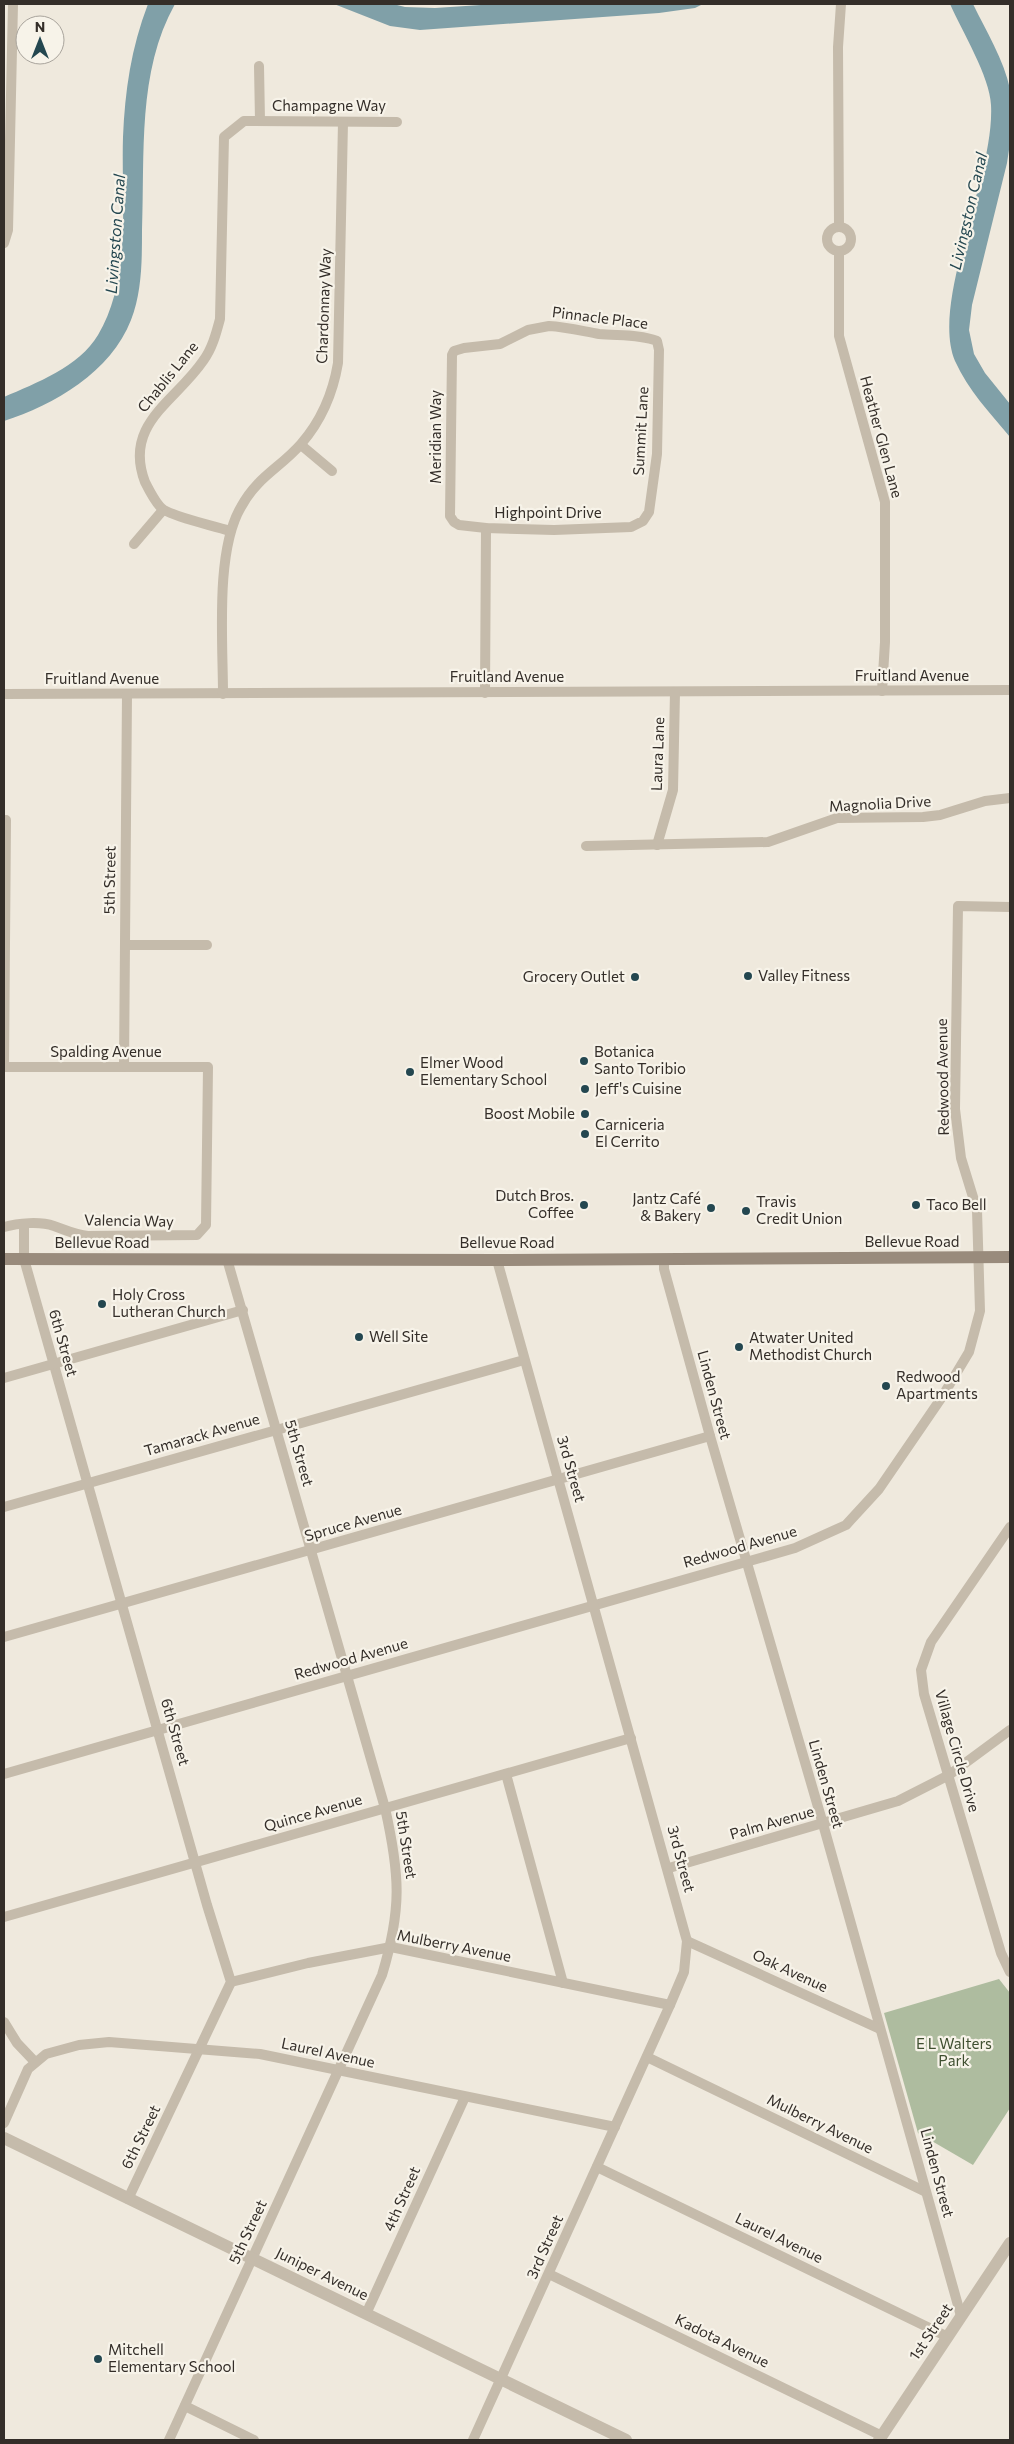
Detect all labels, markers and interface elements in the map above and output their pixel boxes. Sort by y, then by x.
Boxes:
north arrow [15,15,65,65]
text: N [35,18,45,35]
street label: Champagne Way [272,96,386,114]
water label: Livingston Canal [945,149,990,271]
water label: Livingston Canal [101,173,128,294]
street label: Chardonnay Way [312,248,334,364]
street label: Pinnacle Place [551,302,649,332]
street label: Chablis Lane [133,337,201,415]
street label: Heather Glen Lane [857,374,907,500]
street label: Summit Lane [629,386,651,476]
street label: Meridian Way [426,390,444,484]
street label: Highpoint Drive [494,503,602,521]
street label: Fruitland Avenue [855,666,969,684]
street label: Fruitland Avenue [450,667,564,685]
street label: Fruitland Avenue [45,669,159,687]
street label: Laura Lane [647,716,667,791]
street label: Magnolia Drive [828,791,932,815]
street label: 5th Street [99,846,119,914]
place label: Valley Fitness [758,966,850,984]
place label: Grocery Outlet [523,967,625,985]
marker: Valley Fitness [742,970,754,982]
marker: Grocery Outlet [629,971,641,983]
street label: Redwood Avenue [932,1018,952,1136]
street label: Spalding Avenue [50,1042,162,1060]
place label: Botanica Santo Toribio [594,1042,686,1077]
place label: Elmer Wood Elementary School [420,1053,547,1088]
marker: Botanica Santo Toribio [578,1055,590,1067]
marker: Elmer Wood Elementary School [404,1066,416,1078]
place label: Jeff's Cuisine [595,1079,682,1097]
marker: Jeff's Cuisine [579,1083,591,1095]
place label: Boost Mobile [484,1104,575,1122]
marker: Boost Mobile [579,1108,591,1120]
place label: Carniceria El Cerrito [595,1115,665,1150]
marker: Carniceria El Cerrito [579,1128,591,1140]
place label: Dutch Bros. Coffee [495,1186,574,1221]
place label: Jantz Café & Bakery [632,1189,701,1224]
place label: Travis Credit Union [756,1192,842,1227]
place label: Taco Bell [926,1195,987,1213]
marker: Dutch Bros. Coffee [578,1199,590,1211]
marker: Taco Bell [910,1199,922,1211]
marker: Jantz Café & Bakery [705,1202,717,1214]
marker: Travis Credit Union [740,1205,752,1217]
street label: Valencia Way [84,1210,174,1230]
street label: Bellevue Road [865,1232,959,1250]
street label: Bellevue Road [55,1233,149,1251]
street label: Bellevue Road [460,1233,554,1251]
place label: Holy Cross Lutheran Church [112,1285,226,1320]
marker: Holy Cross Lutheran Church [96,1298,108,1310]
street label: 6th Street [46,1307,82,1378]
place label: Well Site [369,1327,428,1345]
place label: Atwater United Methodist Church [749,1328,872,1363]
marker: Well Site [353,1331,365,1343]
marker: Atwater United Methodist Church [733,1341,745,1353]
street label: Linden Street [694,1348,735,1441]
place label: Redwood Apartments [896,1367,978,1402]
marker: Redwood Apartments [880,1380,892,1392]
street label: Tamarack Avenue [142,1409,262,1459]
street label: 5th Street [282,1417,318,1488]
street label: 3rd Street [554,1433,590,1504]
street label: Spruce Avenue [302,1500,403,1545]
street label: Redwood Avenue [681,1521,799,1571]
street label: Redwood Avenue [292,1633,410,1683]
street label: Village Circle Drive [932,1687,984,1814]
street label: 6th Street [158,1696,194,1767]
street label: Linden Street [806,1737,848,1830]
street label: Quince Avenue [262,1789,364,1835]
street label: Palm Avenue [727,1801,816,1843]
street label: 5th Street [393,1810,421,1880]
street label: 3rd Street [664,1823,699,1894]
street label: Mulberry Avenue [396,1925,513,1965]
street label: Oak Avenue [750,1945,831,1995]
street label: Laurel Avenue [280,2033,377,2071]
park label: E L Walters Park [916,2034,992,2069]
street label: Mulberry Avenue [764,2090,877,2157]
street label: 6th Street [117,2102,163,2172]
street label: Linden Street [917,2126,958,2219]
street label: 4th Street [379,2163,423,2234]
street label: 5th Street [224,2197,270,2266]
street label: Laurel Avenue [733,2208,826,2266]
street label: 3rd Street [522,2212,566,2281]
street label: Juniper Avenue [273,2243,372,2303]
street label: 1st Street [905,2300,956,2363]
street label: Kadota Avenue [673,2310,772,2371]
place label: Mitchell Elementary School [108,2340,235,2375]
marker: Mitchell Elementary School [92,2353,104,2365]

